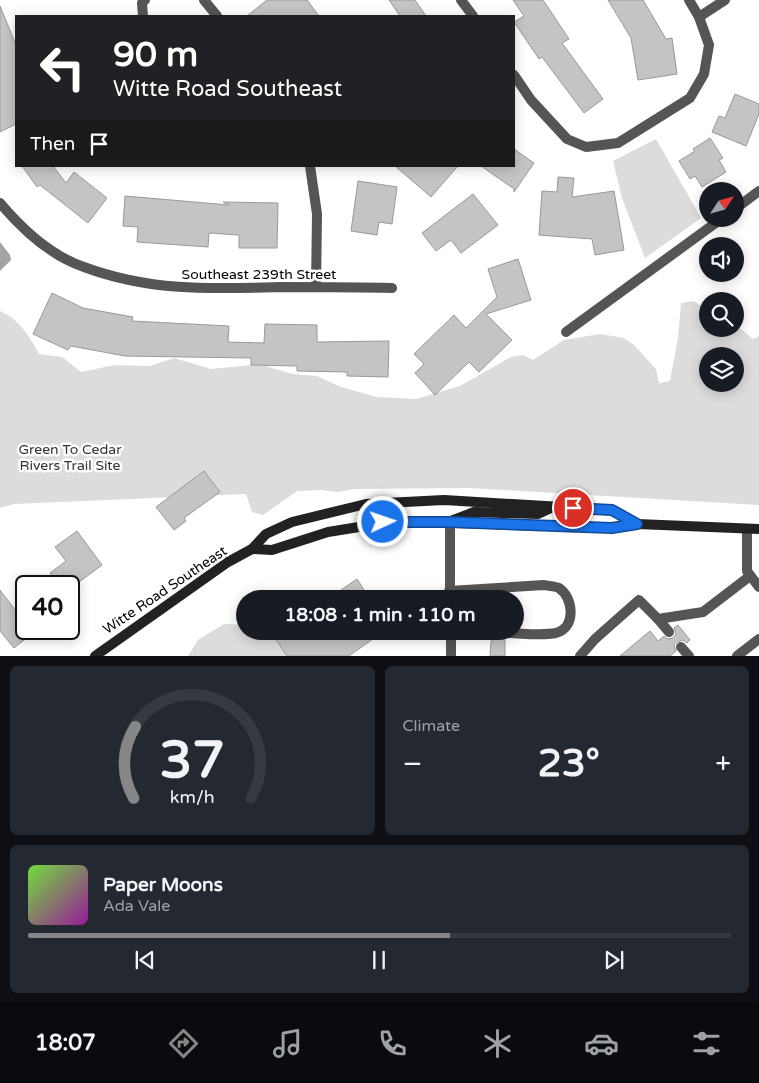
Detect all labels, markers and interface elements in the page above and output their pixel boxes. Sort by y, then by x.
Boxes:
text: 90 m [113,34,198,76]
icon: left [30,35,95,100]
text: Witte Road Southeast [113,76,342,102]
icon: arrive [85,130,113,158]
text: Then [30,133,75,155]
north arrow [699,182,744,228]
map controls [699,182,744,392]
button: sound [699,237,744,282]
street label: Southeast 239th Street [182,266,337,283]
button: search [699,292,744,337]
button: layers [699,347,744,392]
park label: Green To Cedar Rivers Trail Site [18,441,122,474]
pin [552,487,594,529]
icon: arrive [559,494,587,522]
position arrow [356,495,408,547]
street label: Witte Road Southeast [100,542,231,638]
speed limit sign: 40 [15,575,80,640]
text: 18:08 · 1 min · 110 m [284,604,476,626]
text: Climate [403,716,460,736]
text: 37 [160,729,225,792]
text: 23° [538,741,600,787]
text: − [403,747,422,781]
text: + [715,747,731,781]
text: km/h [170,787,215,808]
text: Paper Moons [103,874,223,896]
text: Ada Vale [103,896,170,916]
icon: previous [131,946,159,974]
icon: pause [365,946,393,974]
icon: next [600,946,628,974]
icon: directions [166,1026,201,1061]
icon: music [270,1026,305,1061]
icon: phone [375,1026,410,1061]
icon: climate [480,1026,515,1061]
icon: car [584,1026,619,1061]
icon: filters [689,1026,724,1061]
text: 18:07 [35,1030,96,1056]

